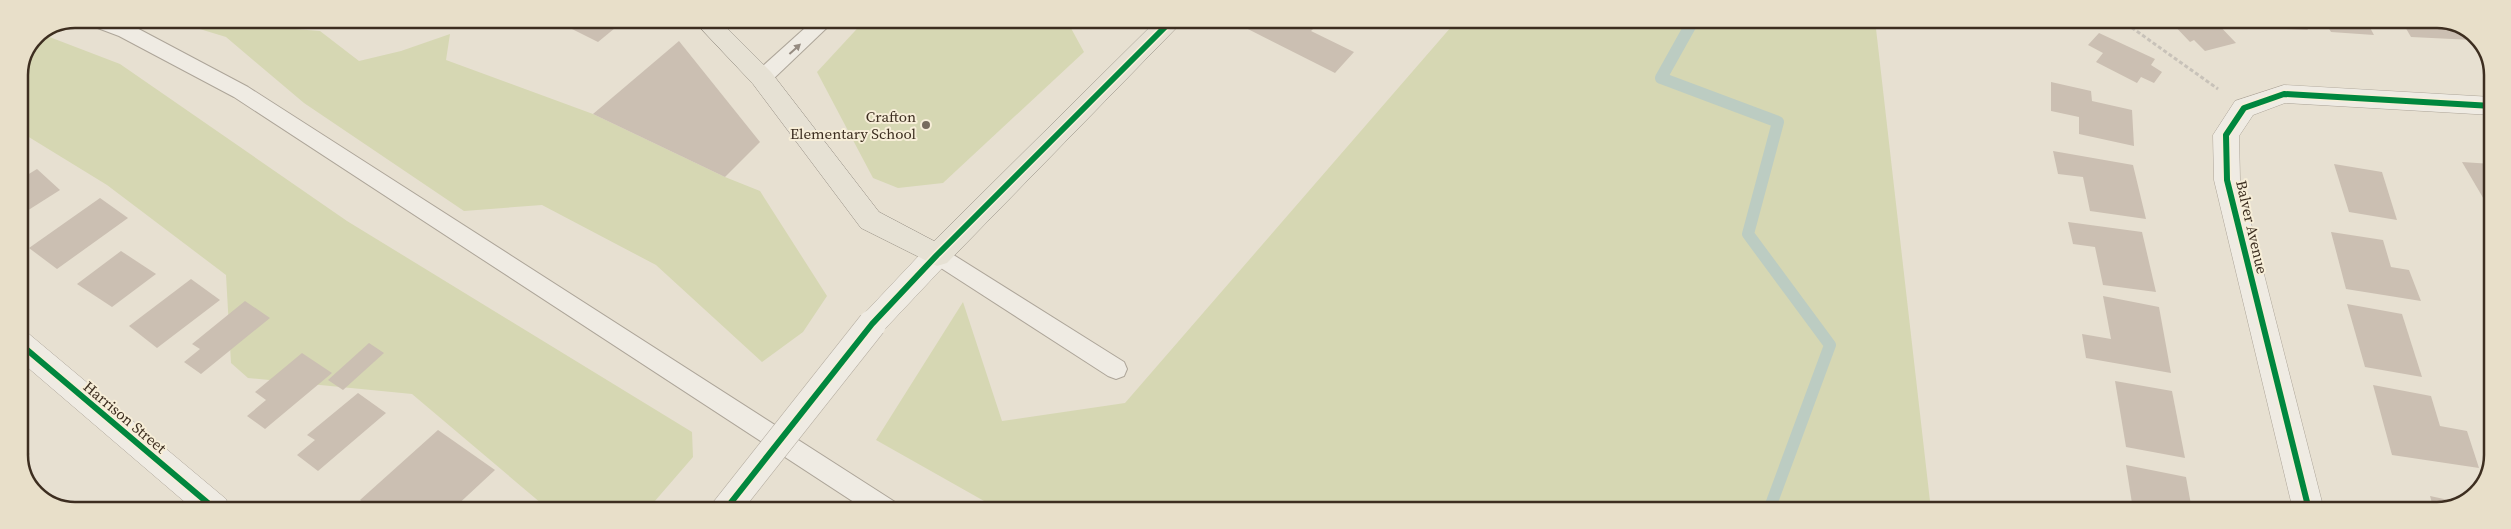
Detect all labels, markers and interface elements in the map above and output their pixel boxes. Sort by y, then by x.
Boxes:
one-way arrow [788,43,801,54]
place label: Crafton Elementary School [790,106,917,144]
marker: Crafton Elementary School [920,119,932,131]
street label: Balver Avenue [2231,178,2273,276]
street label: Harrison Street [79,376,171,458]

